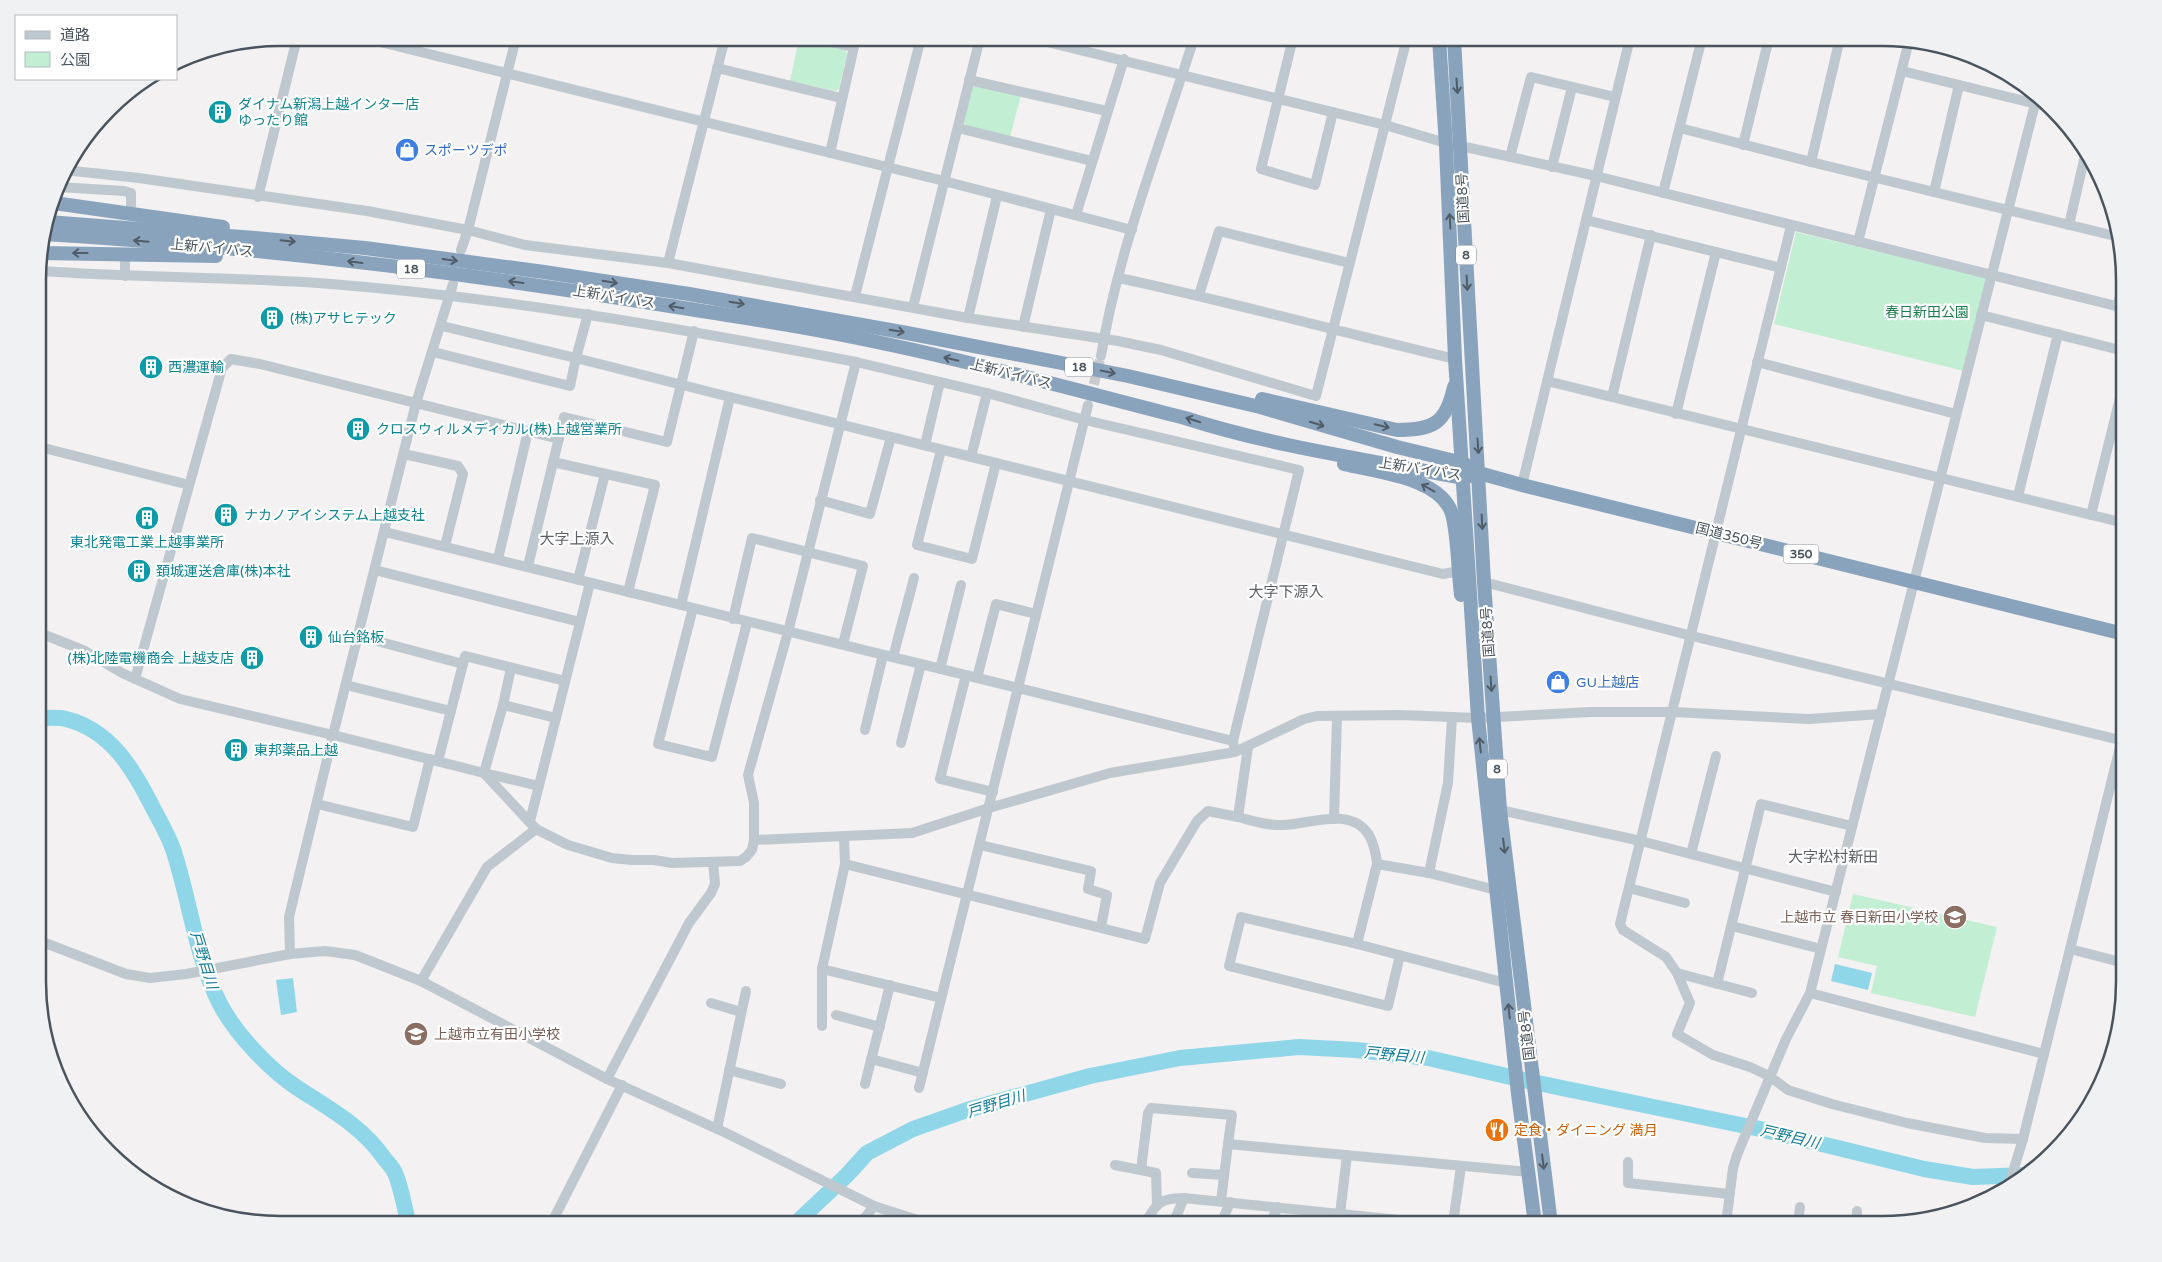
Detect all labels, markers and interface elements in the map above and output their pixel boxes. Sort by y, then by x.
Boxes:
legend [15,15,178,80]
text: 道路 [60,26,90,44]
text: 公園 [60,51,90,69]
one-way arrow [1452,78,1462,94]
place label: ダイナム新潟上越インター店 ゆったり館 [238,96,419,129]
building icon: ダイナム新潟上越インター店 ゆったり館 [207,99,233,125]
shop icon: スポーツデポ [394,137,420,163]
place label: スポーツデポ [424,142,508,159]
street label: 国道8号 [1453,172,1473,224]
one-way arrow [1445,213,1454,229]
one-way arrow [133,236,149,246]
street label: 上新バイパス [170,236,254,260]
one-way arrow [280,236,296,246]
road number: 8 [1456,246,1476,264]
one-way arrow [73,248,89,258]
one-way arrow [441,255,457,265]
one-way arrow [347,257,363,267]
road number: 18 [397,260,425,278]
one-way arrow [1463,275,1472,291]
one-way arrow [508,277,524,287]
one-way arrow [602,278,618,288]
street label: 上新バイパス [571,282,657,312]
one-way arrow [728,299,744,308]
one-way arrow [669,302,685,312]
park label: 春日新田公園 [1885,304,1969,321]
building icon: (株)アサヒテック [259,305,285,331]
place label: (株)アサヒテック [290,310,397,327]
one-way arrow [888,327,904,337]
building icon: 西濃運輸 [138,354,164,380]
one-way arrow [943,354,959,363]
street label: 上新バイパス [968,356,1054,392]
road number: 18 [1065,358,1093,377]
place label: 西濃運輸 [168,359,224,376]
one-way arrow [1099,368,1115,378]
one-way arrow [1186,415,1202,425]
building icon: クロスウィルメディカル(株)上越営業所 [345,416,371,442]
one-way arrow [1308,419,1324,429]
place label: クロスウィルメディカル(株)上越営業所 [376,421,622,438]
one-way arrow [1373,422,1389,431]
one-way arrow [1473,437,1482,453]
street label: 上新バイパス [1377,454,1463,484]
one-way arrow [1421,483,1436,493]
building icon: ナカノアイシステム上越支社 [213,502,239,528]
building icon: 東北発電工業上越事業所 [134,505,160,531]
place label: ナカノアイシステム上越支社 [244,507,425,524]
one-way arrow [1477,514,1486,530]
street label: 国道350号 [1694,519,1764,553]
district label: 大字上源入 [539,530,615,548]
place label: 東北発電工業上越事業所 [70,534,224,551]
road number: 350 [1784,544,1818,564]
building icon: 頚城運送倉庫(株)本社 [126,558,152,584]
place label: 頚城運送倉庫(株)本社 [156,563,291,580]
district label: 大字下源入 [1248,583,1324,601]
street label: 国道8号 [1478,606,1498,658]
building icon: 仙台銘板 [298,624,324,650]
place label: 仙台銘板 [328,629,384,646]
building icon: (株)北陸電機商会 上越支店 [239,645,265,671]
place label: (株)北陸電機商会 上越支店 [68,650,234,667]
shop icon: GU上越店 [1545,669,1571,695]
place label: GU上越店 [1576,674,1639,691]
one-way arrow [1486,676,1496,692]
building icon: 東邦薬品上越 [223,737,249,763]
one-way arrow [1475,738,1485,754]
place label: 東邦薬品上越 [254,742,338,759]
road number: 8 [1487,760,1507,779]
one-way arrow [1499,838,1509,854]
district label: 大字松村新田 [1788,848,1878,866]
school or university icon: 上越市立 春日新田小学校 [1942,904,1968,930]
place label: 上越市立 春日新田小学校 [1780,909,1938,926]
water label: 戸野目川 [187,929,222,993]
one-way arrow [1504,1004,1514,1020]
street label: 国道8号 [1515,1009,1539,1061]
school or university icon: 上越市立有田小学校 [403,1021,429,1047]
place label: 上越市立有田小学校 [434,1026,560,1043]
water label: 戸野目川 [1363,1043,1427,1067]
water label: 戸野目川 [965,1086,1029,1121]
restaurant icon: 定食・ダイニング 満月 [1484,1117,1510,1143]
water label: 戸野目川 [1759,1121,1823,1153]
place label: 定食・ダイニング 満月 [1514,1122,1658,1139]
one-way arrow [1538,1153,1548,1169]

